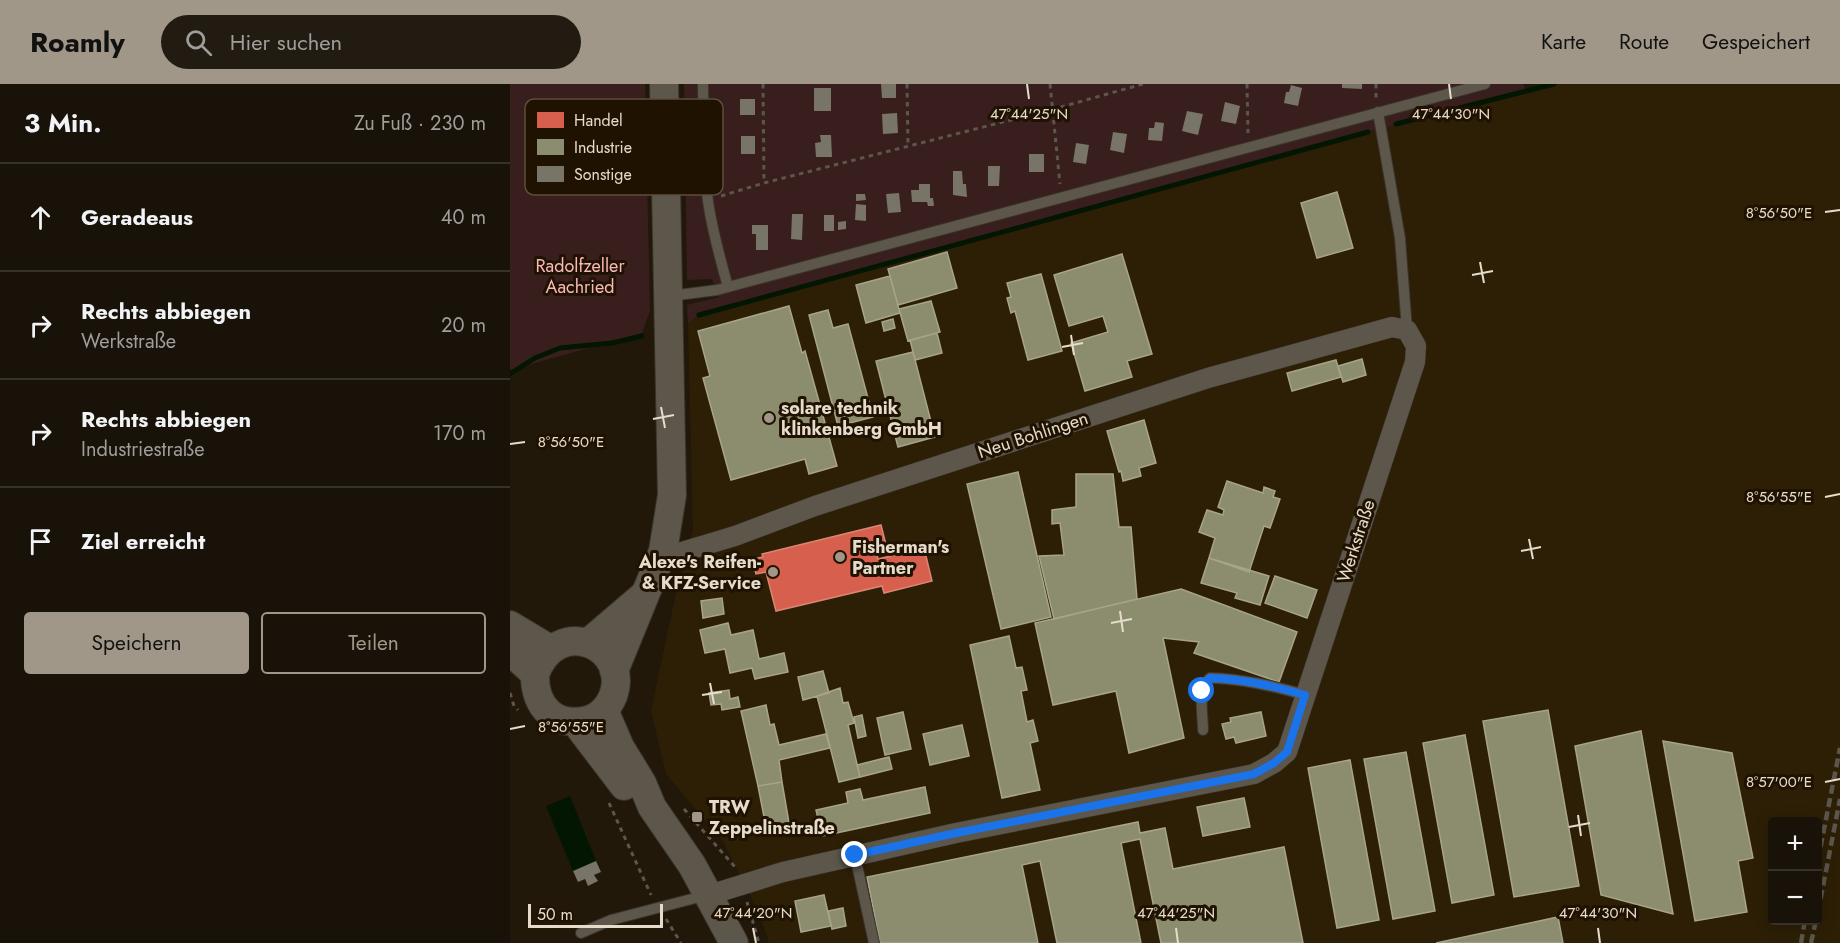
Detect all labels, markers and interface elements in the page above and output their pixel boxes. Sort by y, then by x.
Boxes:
search box [161,15,581,69]
text: Roamly [30,22,125,63]
icon: search [182,26,215,59]
text: Hier suchen [230,26,342,58]
text: Karte [1541,27,1586,57]
text: Route [1619,27,1669,57]
text: Gespeichert [1702,27,1810,57]
legend [525,99,723,195]
text: 47°44'25"N [990,103,1068,125]
text: 47°44'30"N [1412,103,1490,125]
text: 3 Min. [24,104,102,142]
text: Zu Fuß · 230 m [354,109,486,138]
text: Handel [574,109,623,132]
text: Industrie [574,136,632,159]
text: Sonstige [574,163,632,186]
icon: ahead [24,201,57,234]
text: Geradeaus [81,201,193,233]
text: 8°56'50"E [1746,202,1812,224]
text: 40 m [441,203,486,232]
park label: Radolfzeller Aachried [535,253,625,300]
text: Rechts abbiegen [81,295,251,327]
icon: right [24,309,57,342]
text: 20 m [441,311,486,340]
text: Werkstraße [81,327,176,356]
place label: solare technik klinkenberg GmbH [781,395,942,442]
text: Rechts abbiegen [81,403,251,435]
street label: Neu Bohlingen [974,405,1092,465]
marker: solare technik klinkenberg GmbH [762,411,776,425]
icon: right [24,417,57,450]
text: 170 m [433,419,486,448]
text: 8°56'50"E [538,431,604,453]
text: Industriestraße [81,435,204,464]
text: 8°56'55"E [1746,486,1812,508]
street label: Werkstraße [1330,496,1382,586]
icon: arrive [24,525,57,558]
text: Ziel erreicht [81,525,205,557]
place label: Fisherman's Partner [852,534,949,581]
place label: Alexe's Reifen- & KFZ-Service [638,549,761,596]
marker: Fisherman's Partner [833,550,847,564]
marker: Alexe's Reifen- & KFZ-Service [766,565,780,579]
button: Speichern [24,612,249,674]
button: Teilen [261,612,486,674]
route start [1188,677,1214,703]
text: 8°56'55"E [538,716,604,738]
text: 8°57'00"E [1746,771,1812,793]
place label: TRW Zeppelinstraße [709,794,835,841]
marker: TRW Zeppelinstraße [690,810,704,824]
map controls [1768,817,1822,925]
button: + [1768,817,1822,871]
route end [841,841,867,867]
button: − [1768,871,1822,925]
scale bar [528,901,663,928]
text: 47°44'20"N [714,902,792,924]
text: 47°44'25"N [1137,902,1215,924]
text: 47°44'30"N [1559,902,1637,924]
text: 50 m [537,903,573,926]

